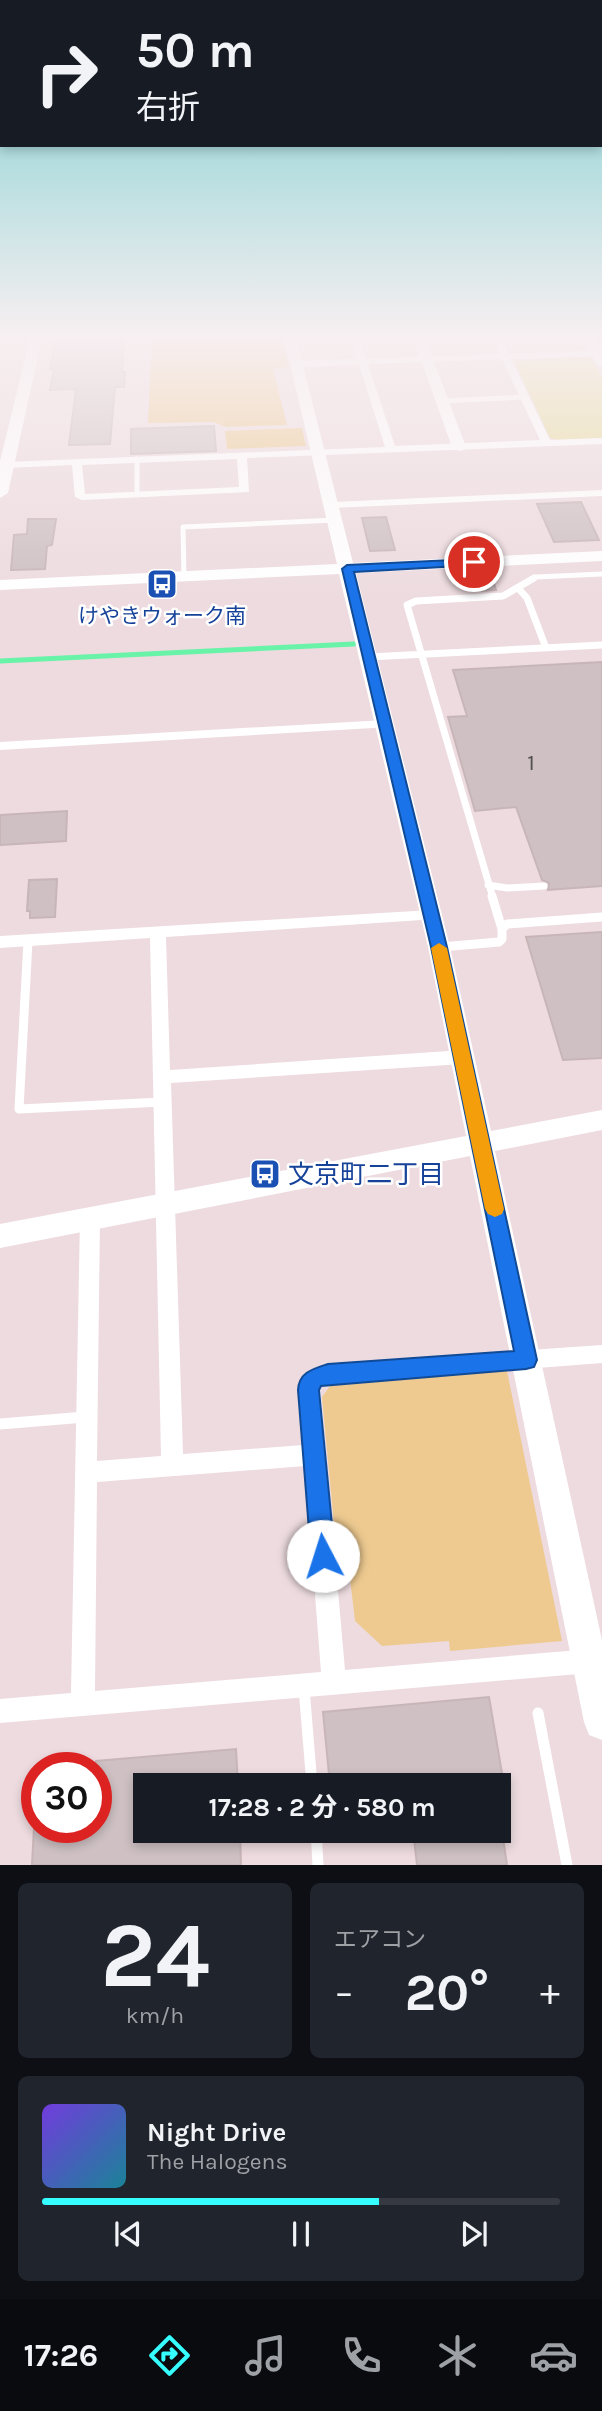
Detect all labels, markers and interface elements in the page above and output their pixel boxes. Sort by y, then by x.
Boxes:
text: 50 m [136,22,254,79]
icon: right [21,28,112,119]
text: 右折 [136,89,200,126]
pin [444,532,504,592]
icon: arrive [455,543,493,581]
bus stop icon: けやきウォーク南 [145,567,179,601]
place label: けやきウォーク南 [78,604,246,628]
house number: 1 [527,749,535,776]
bus stop icon: 文京町二丁目 [248,1157,282,1191]
place label: 文京町二丁目 [288,1159,444,1190]
position arrow [286,1519,360,1593]
speed limit sign: 30 [21,1752,112,1843]
text: 17:28 · 2 分 · 580 m [208,1792,436,1823]
text: 24 [100,1903,210,2009]
text: エアコン [334,1926,426,1953]
text: 20° [405,1962,489,2023]
text: − [334,1970,354,2015]
text: + [540,1970,560,2015]
text: km/h [126,2002,184,2029]
text: Night Drive [147,2117,286,2148]
text: The Halogens [147,2148,287,2175]
icon: previous [109,2215,147,2253]
icon: pause [282,2215,320,2253]
icon: next [455,2215,493,2253]
icon: directions [145,2331,194,2380]
icon: music [241,2331,290,2380]
icon: phone [337,2331,386,2380]
icon: climate [433,2331,482,2380]
icon: car [529,2331,578,2380]
text: 17:26 [24,2337,98,2374]

